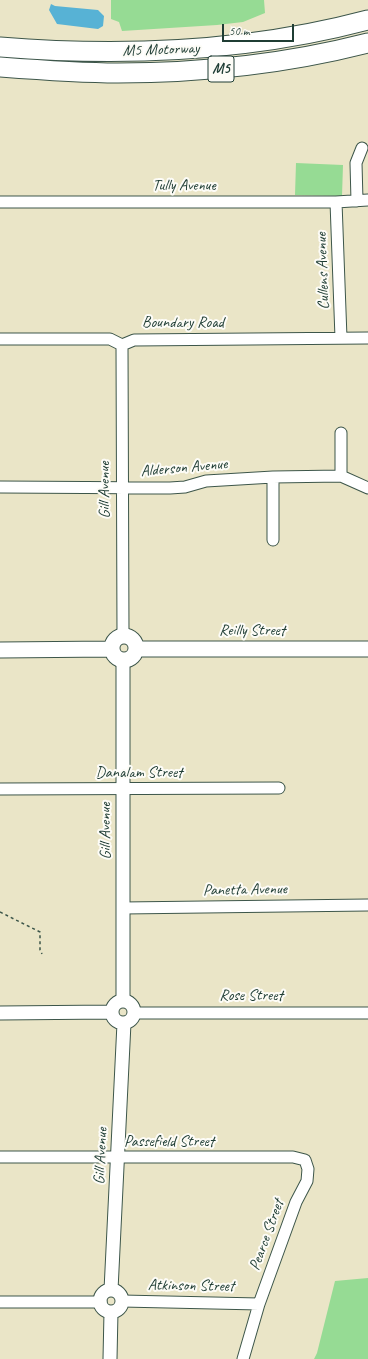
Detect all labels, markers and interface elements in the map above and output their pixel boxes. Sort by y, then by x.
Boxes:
scale bar [224,16,296,42]
text: 50 m [229,23,249,39]
street label: M5 Motorway [122,39,200,61]
road number: M5 [208,56,234,82]
street label: Tully Avenue [152,176,216,196]
street label: Cullens Avenue [312,232,334,310]
street label: Boundary Road [142,313,224,333]
street label: Alderson Avenue [140,455,228,481]
street label: Gill Avenue [95,462,115,518]
street label: Reilly Street [219,621,285,641]
street label: Danalam Street [96,763,182,783]
street label: Gill Avenue [96,803,116,859]
street label: Panetta Avenue [203,880,287,900]
street label: Rose Street [219,986,283,1006]
street label: Gill Avenue [90,1127,112,1185]
street label: Passefield Street [124,1132,214,1152]
street label: Pearce Street [245,1197,289,1273]
street label: Atkinson Street [148,1276,234,1296]

